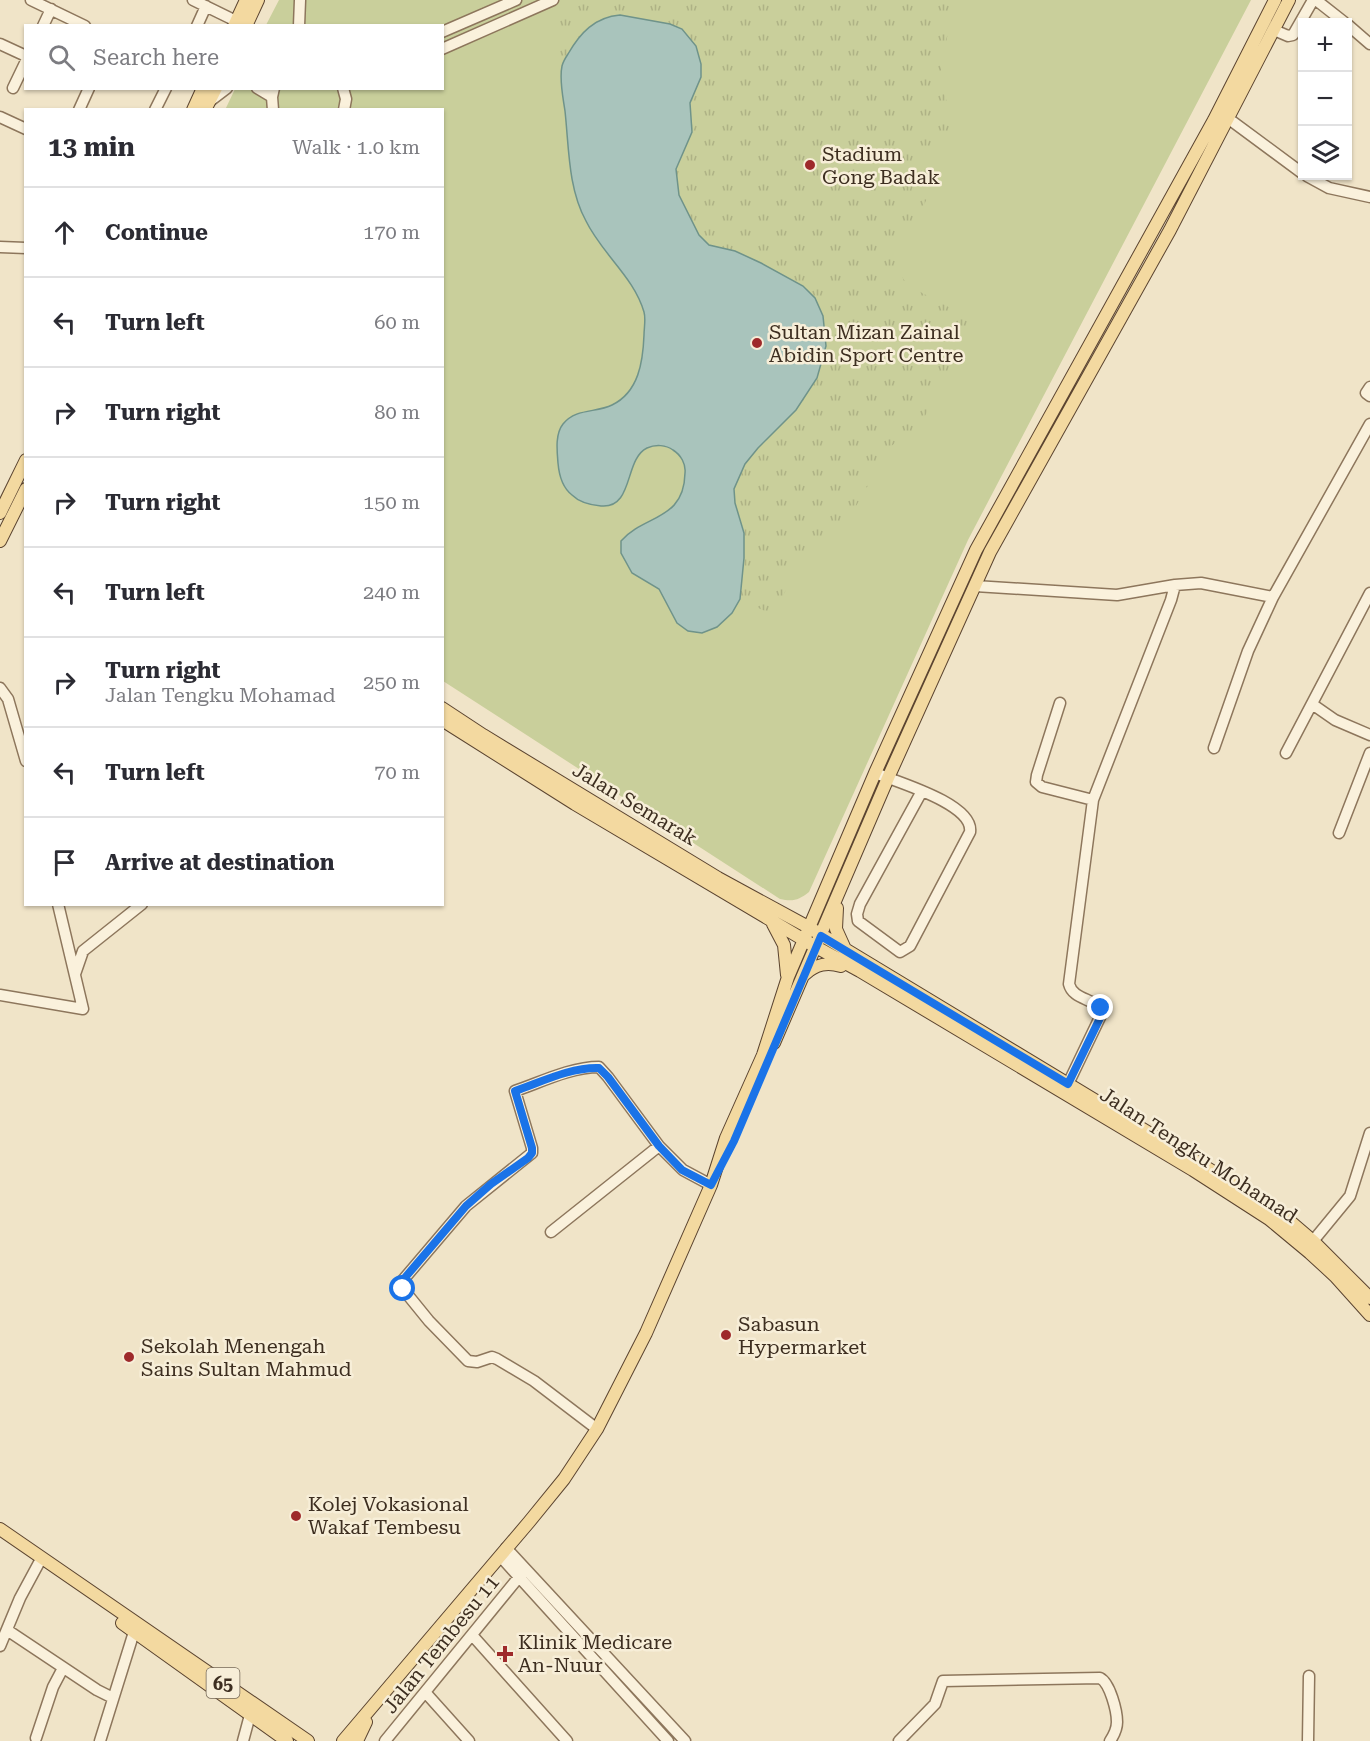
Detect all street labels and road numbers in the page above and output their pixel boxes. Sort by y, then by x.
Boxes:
street label: Jalan Semarak [568,757,702,851]
street label: Jalan Tengku Mohamad [1096,1082,1302,1228]
street label: Jalan Tembesu 11 [378,1570,504,1718]
road number: 65 [206,1668,240,1698]

